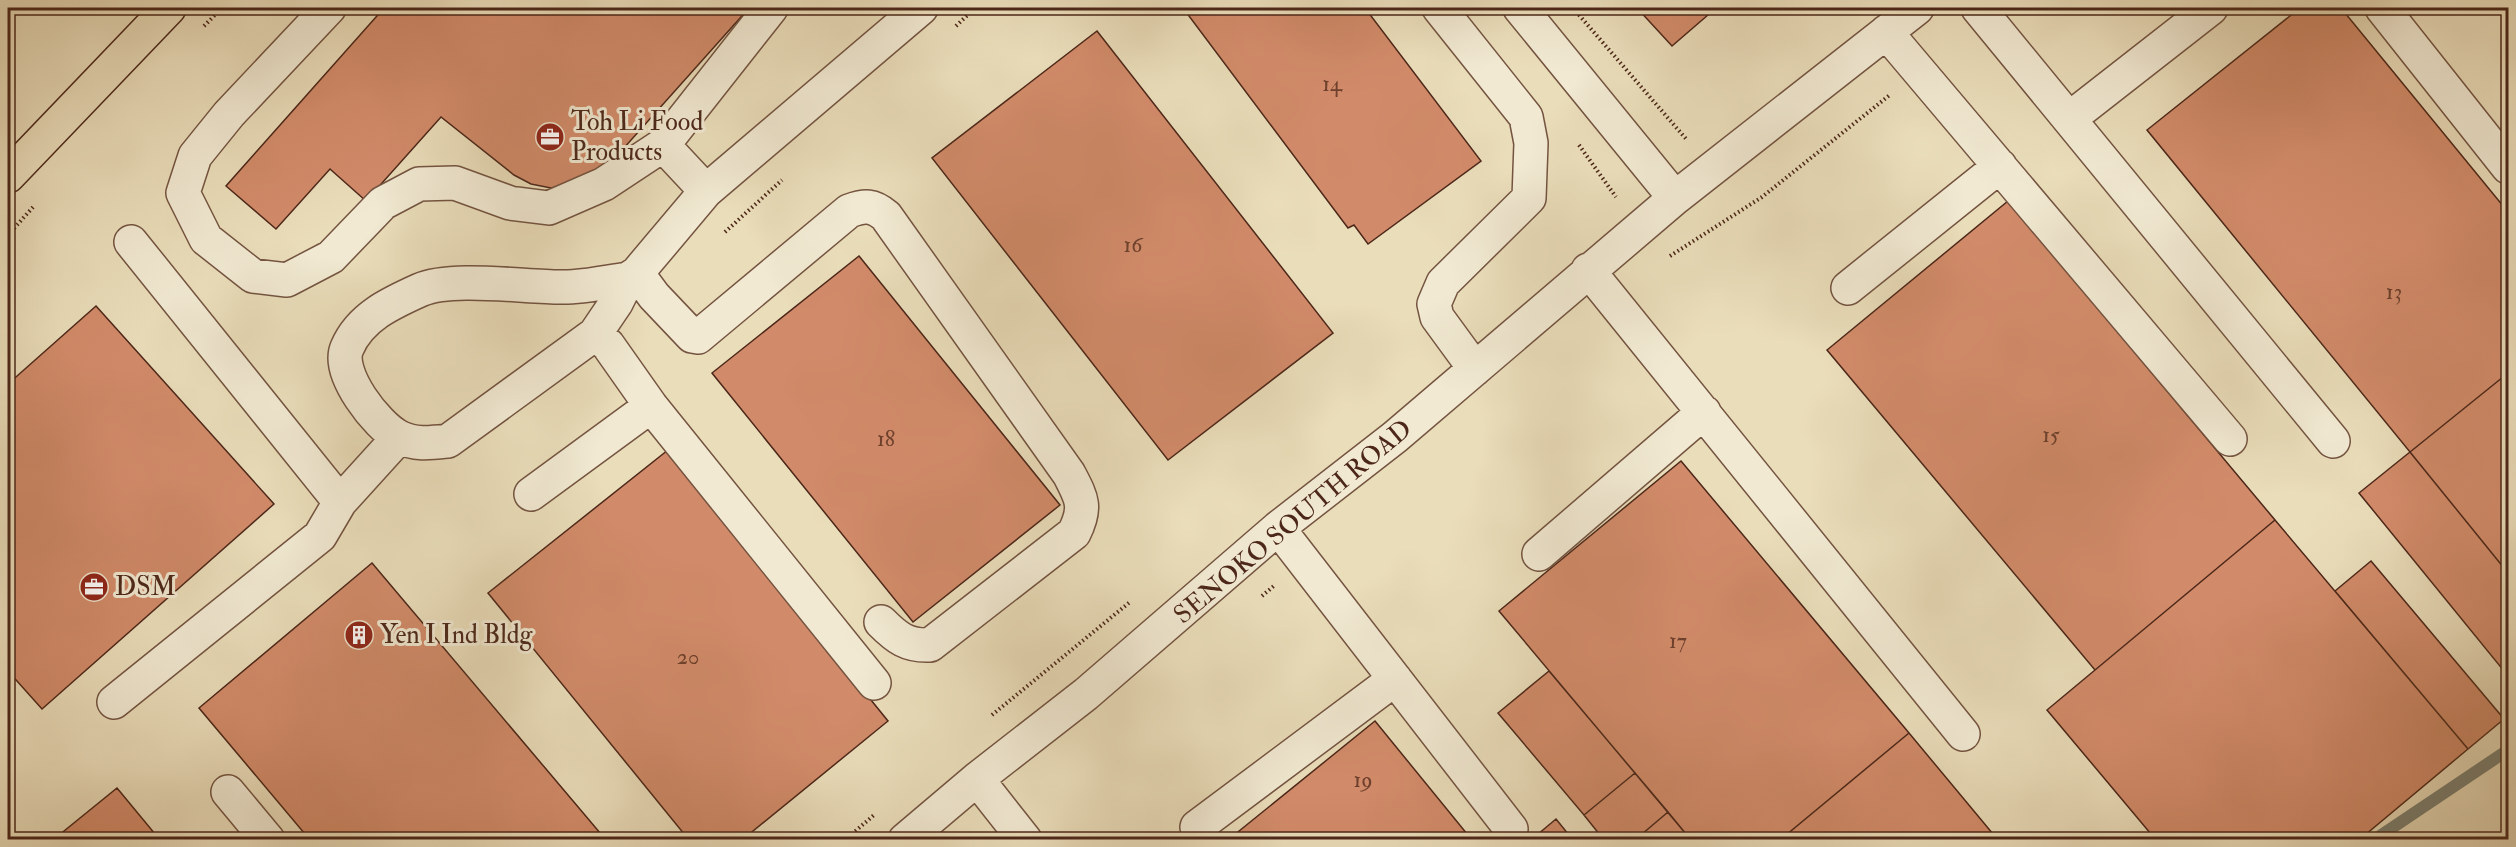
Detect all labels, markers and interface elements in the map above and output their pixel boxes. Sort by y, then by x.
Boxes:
house number: 14 [1322,70,1343,98]
place label: Toh Li Food Products [571,106,703,168]
office icon: Toh Li Food Products [534,121,566,153]
house number: 16 [1124,231,1144,259]
house number: 13 [2386,278,2402,306]
street label: SENOKO SOUTH ROAD [1167,413,1419,631]
house number: 15 [2042,421,2060,449]
house number: 18 [877,425,895,453]
office icon: DSM [78,571,110,603]
place label: DSM [115,571,176,603]
building icon: Yen I Ind Bldg [343,619,375,651]
place label: Yen I Ind Bldg [380,619,534,651]
house number: 17 [1669,627,1687,655]
house number: 20 [677,643,699,671]
house number: 19 [1353,766,1373,794]

